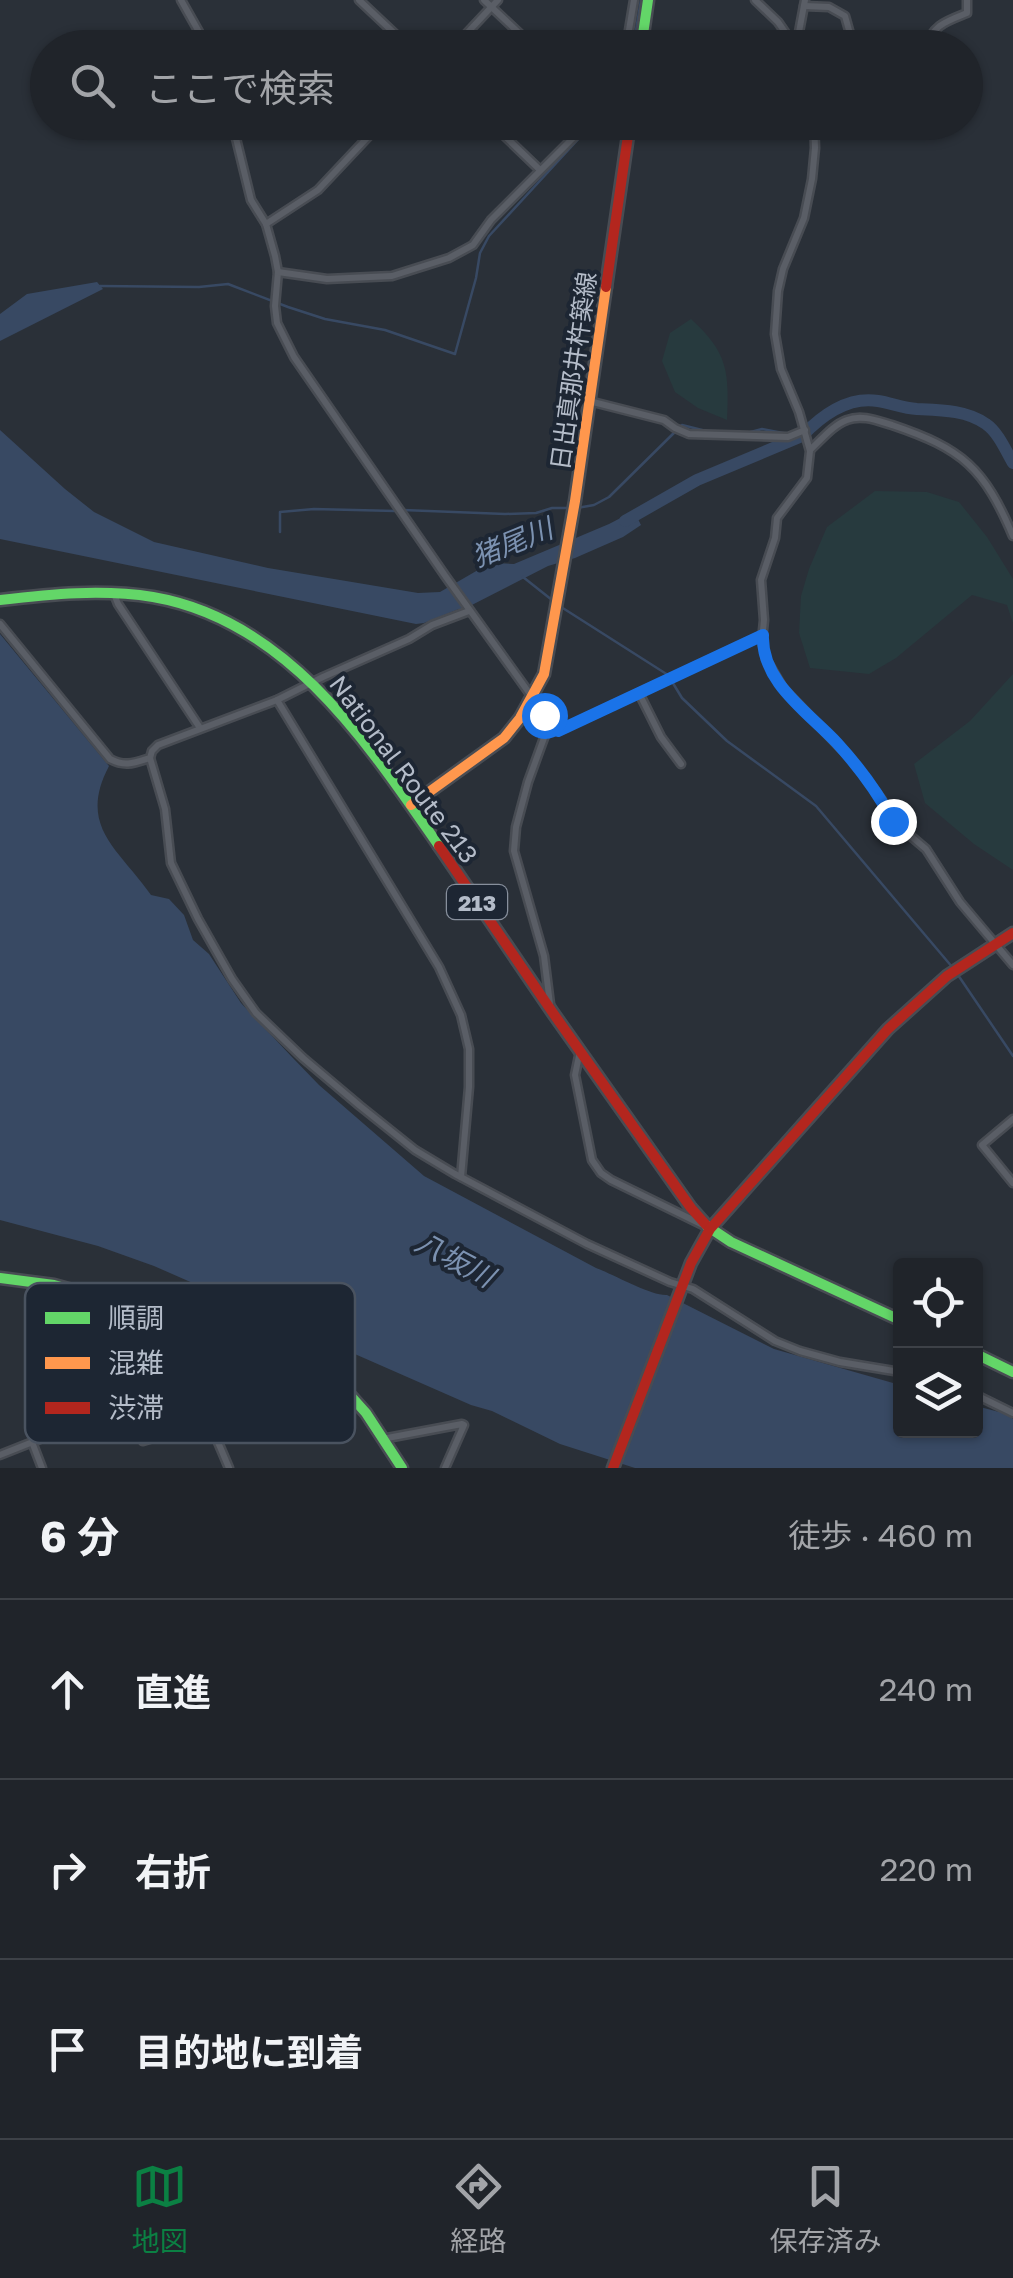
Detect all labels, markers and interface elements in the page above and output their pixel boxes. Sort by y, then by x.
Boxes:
search box [30,30,983,140]
icon: search [65,58,120,113]
text: ここで検索 [145,65,335,110]
street label: 日出真那井杵築線 [544,270,602,472]
water label: 猪尾川 [467,510,560,573]
street label: National Route 213 [323,669,485,869]
route start [522,693,568,739]
route end [871,799,917,845]
road number: 213 [447,885,507,919]
water label: 八坂川 [410,1225,502,1295]
map controls [893,1258,983,1438]
button: locate [893,1258,983,1348]
legend [25,1283,355,1443]
text: 順調 [108,1301,164,1334]
text: 混雑 [108,1346,164,1379]
button: layers [893,1348,983,1438]
text: 渋滞 [108,1391,164,1424]
text: 6 分 [40,1511,119,1561]
text: 徒歩 · 460 m [788,1516,973,1554]
icon: ahead [40,1662,95,1717]
text: 直進 [135,1669,211,1714]
text: 240 m [879,1670,973,1708]
icon: right [40,1842,95,1897]
text: 右折 [135,1849,211,1894]
text: 220 m [880,1850,973,1888]
icon: arrive [40,2022,95,2077]
text: 目的地に到着 [135,2029,363,2074]
tab: 地図 [131,2159,188,2259]
tab: 経路 [450,2159,507,2259]
tab: 保存済み [769,2159,882,2259]

